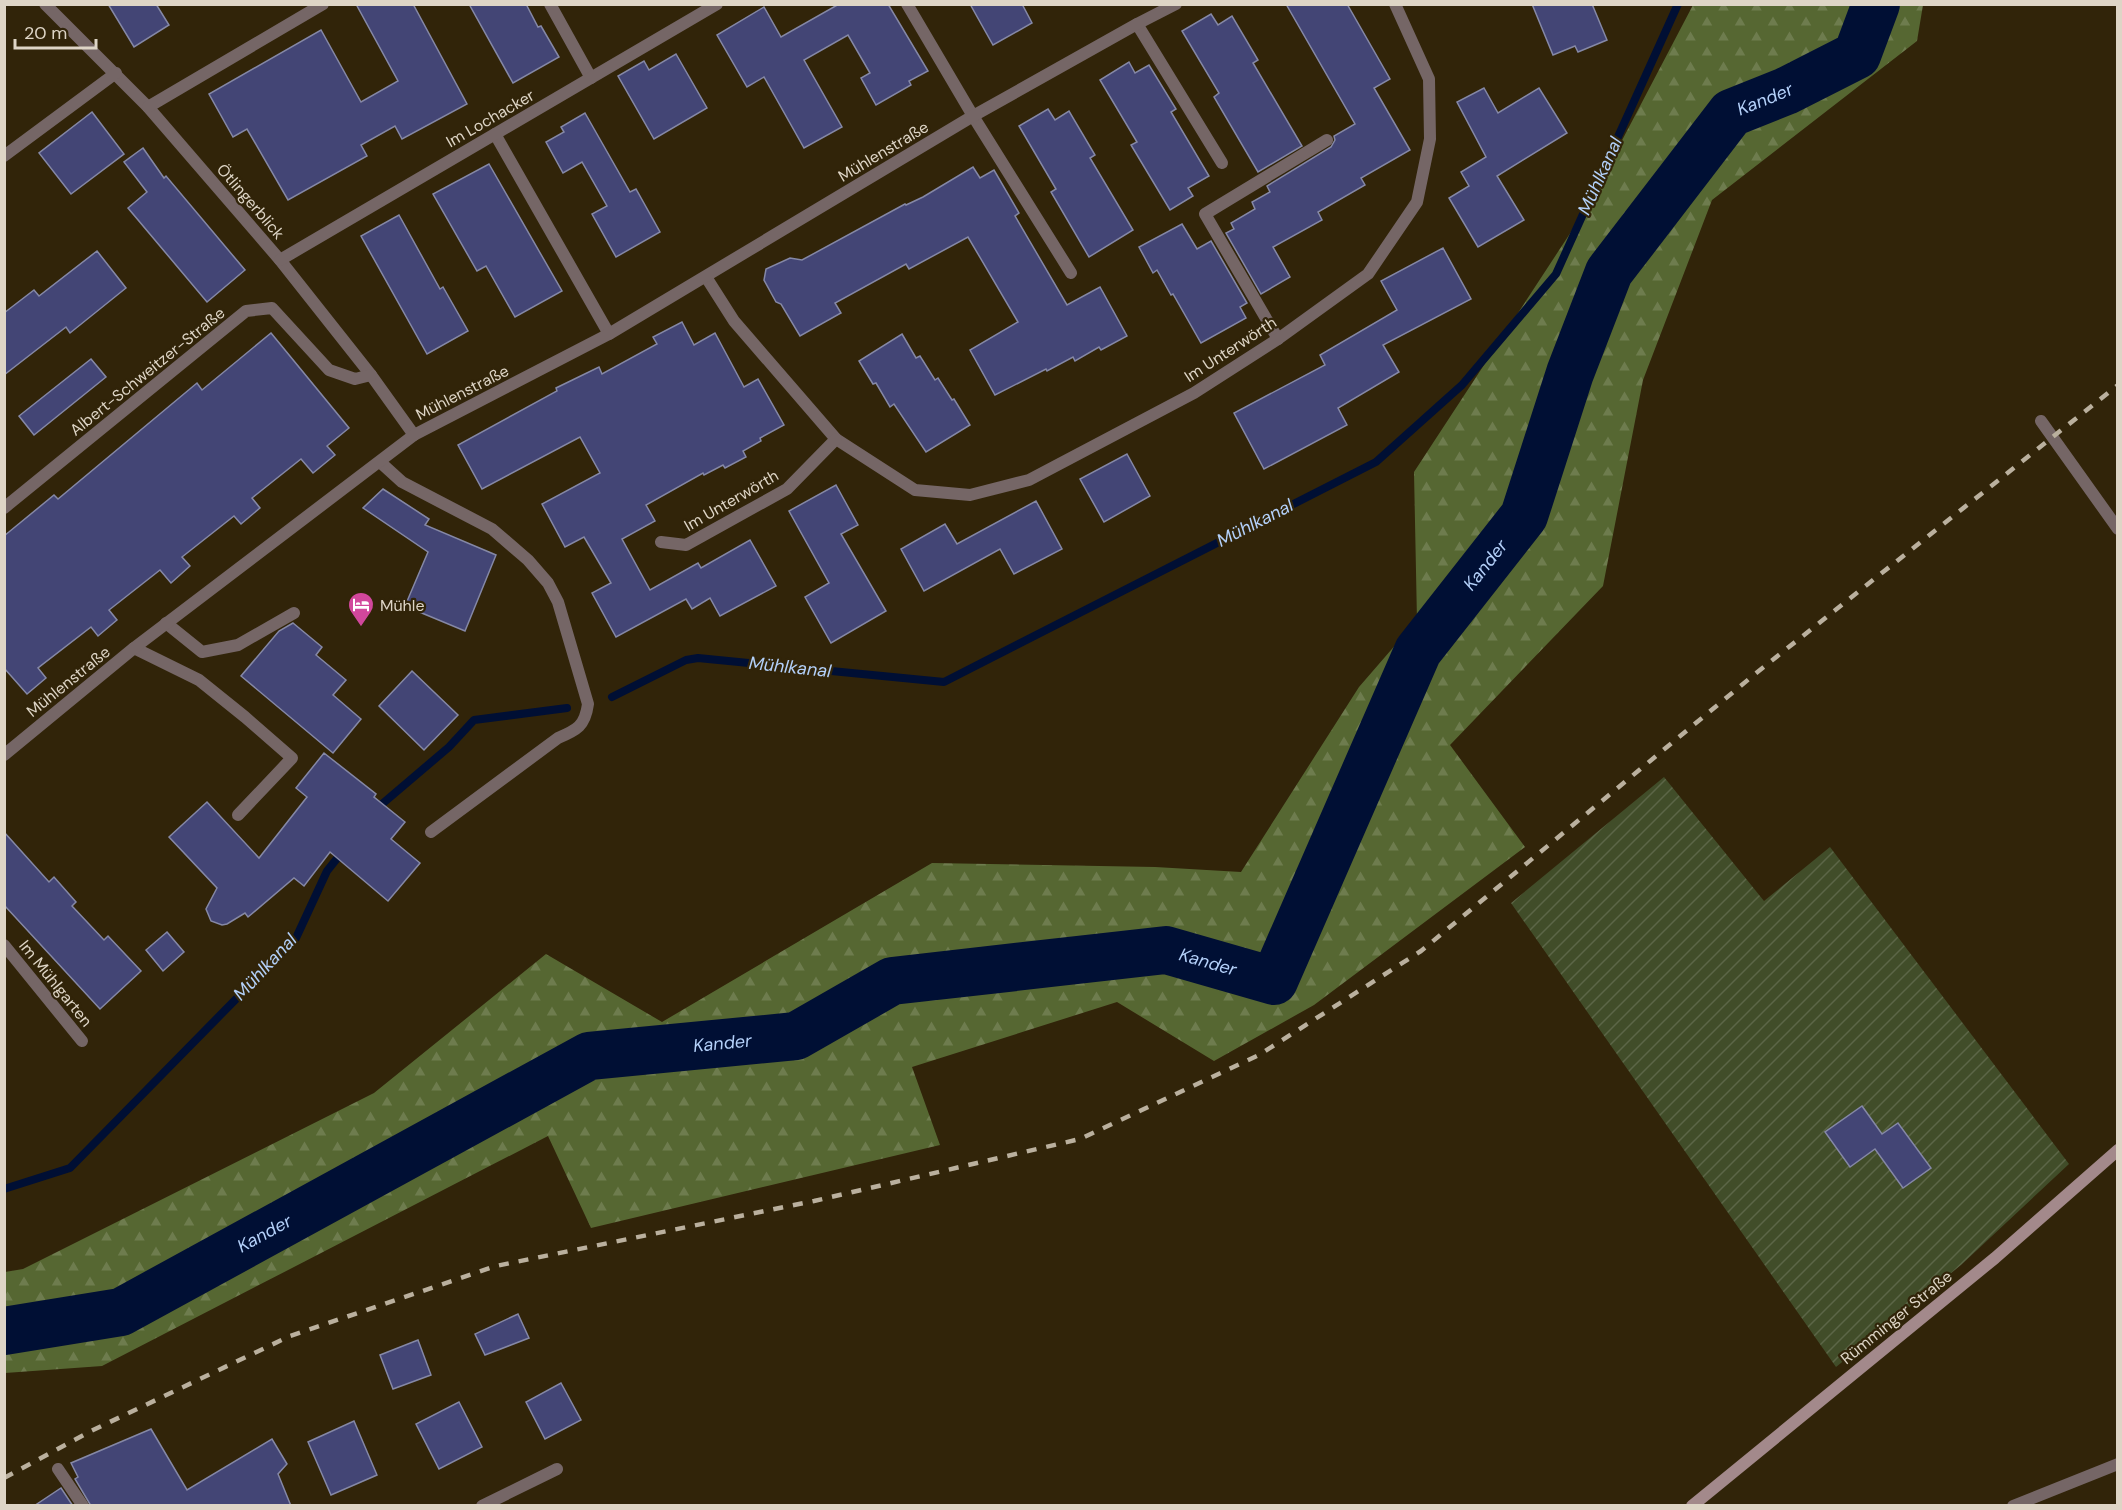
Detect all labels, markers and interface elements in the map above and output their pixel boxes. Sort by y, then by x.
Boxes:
scale bar [15,12,96,50]
text: 20 m [24,21,67,45]
water label: Kander [1733,77,1799,121]
street label: Im Lochacker [442,85,538,152]
street label: Mühlenstraße [834,116,932,187]
water label: Mühlkanal [1572,132,1628,219]
street label: Ötlingerblick [212,159,289,244]
street label: Albert-Schweitzer-Straße [66,302,229,440]
street label: Im Unterwörth [1180,312,1280,387]
street label: Mühlenstraße [412,360,512,425]
street label: Im Unterwörth [680,465,782,536]
water label: Mühlkanal [1213,493,1298,553]
water label: Kander [1458,534,1514,596]
hotel icon: Mühle [346,590,376,628]
place label: Mühle [380,595,424,616]
street label: Mühlenstraße [22,641,114,722]
water label: Mühlkanal [747,651,833,683]
water label: Mühlkanal [228,928,303,1006]
street label: Im Mühlgarten [14,936,97,1031]
water label: Kander [1176,942,1241,982]
water label: Kander [692,1028,754,1058]
water label: Kander [233,1208,297,1258]
street label: Rümminger Straße [1836,1266,1956,1369]

